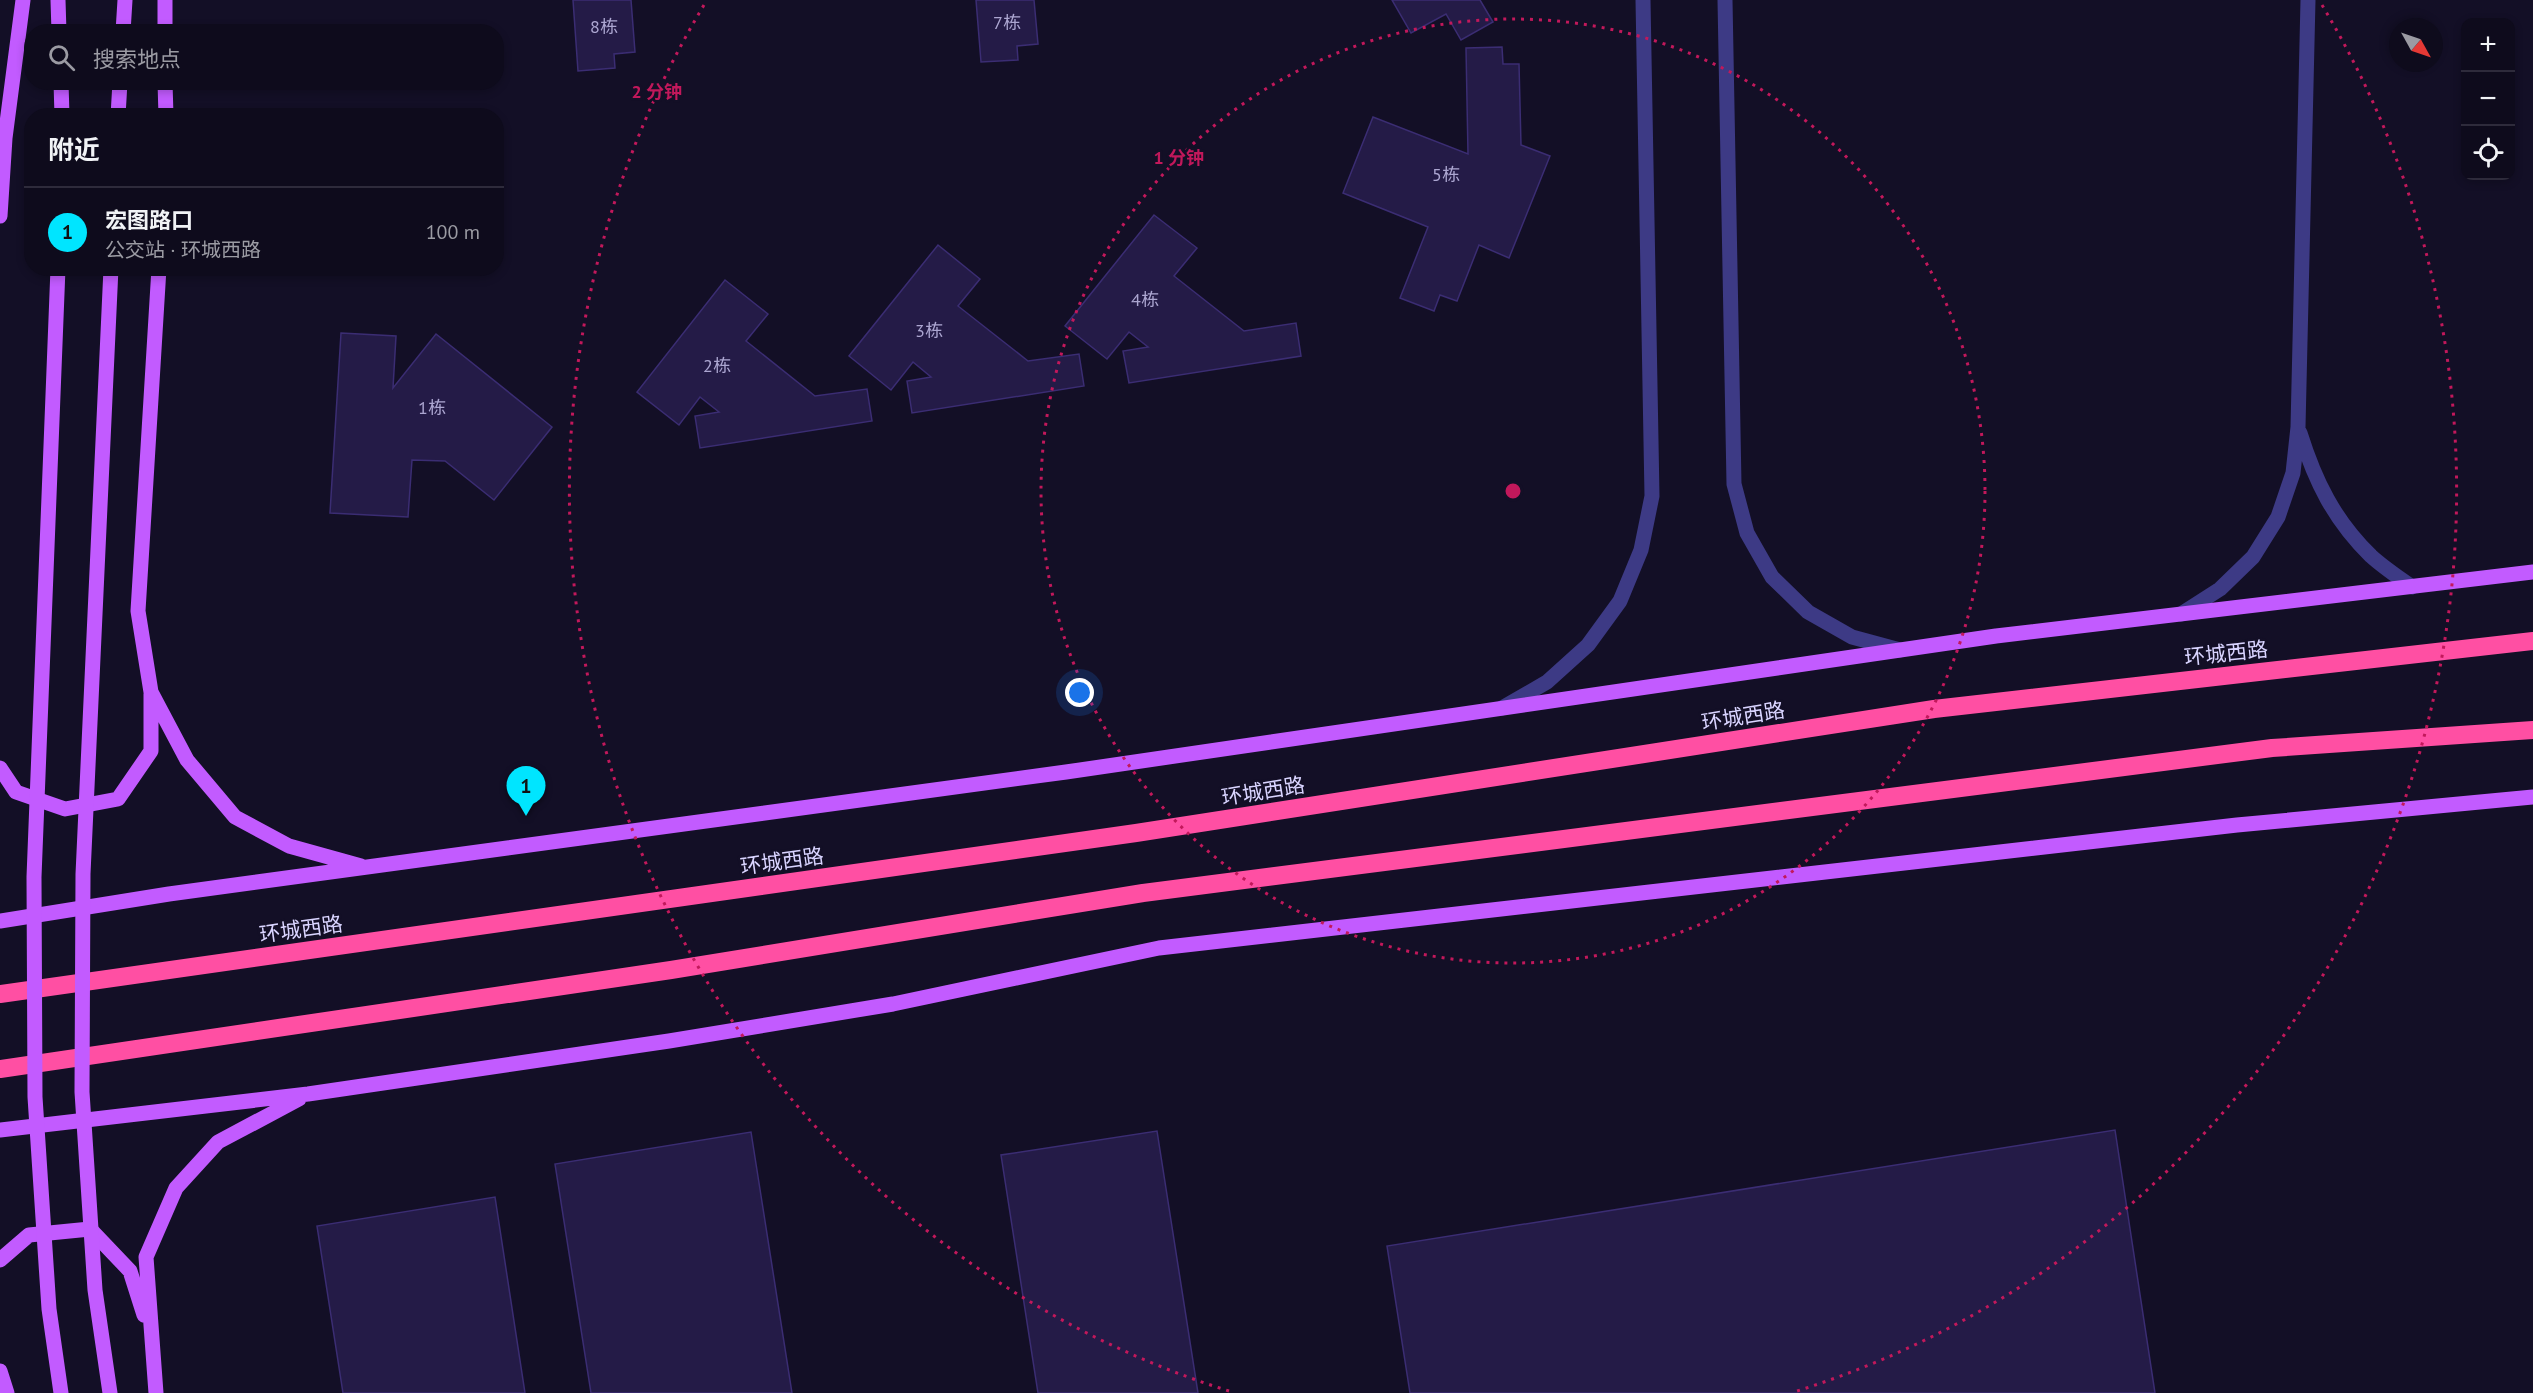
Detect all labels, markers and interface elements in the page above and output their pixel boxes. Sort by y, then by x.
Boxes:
house number: 7栋 [993,11,1021,34]
house number: 8栋 [590,15,618,38]
north arrow [2389,18,2443,72]
map controls [2461,18,2515,180]
button: + [2461,18,2515,72]
search box [24,24,504,90]
icon: search [45,41,78,74]
text: 搜索地点 [93,45,181,73]
button: − [2461,72,2515,126]
text: 2 分钟 [632,80,682,103]
button: locate [2461,126,2515,180]
text: 附近 [48,133,100,166]
text: 1 分钟 [1154,146,1204,169]
house number: 5栋 [1432,163,1460,186]
text: 宏图路口 [105,206,193,234]
text: 1 [62,219,73,245]
text: 100 m [426,219,480,245]
text: 公交站 · 环城西路 [105,237,261,263]
house number: 4栋 [1131,288,1159,311]
house number: 3栋 [915,319,943,342]
house number: 2栋 [703,354,731,377]
house number: 1栋 [418,396,446,419]
centre of rings [1503,481,1523,501]
street label: 环城西路 [2183,635,2269,671]
your location [1065,678,1094,707]
street label: 环城西路 [1699,696,1787,736]
pin: 1 [506,766,546,816]
street label: 环城西路 [1219,771,1307,811]
street label: 环城西路 [739,842,825,880]
street label: 环城西路 [258,910,344,948]

